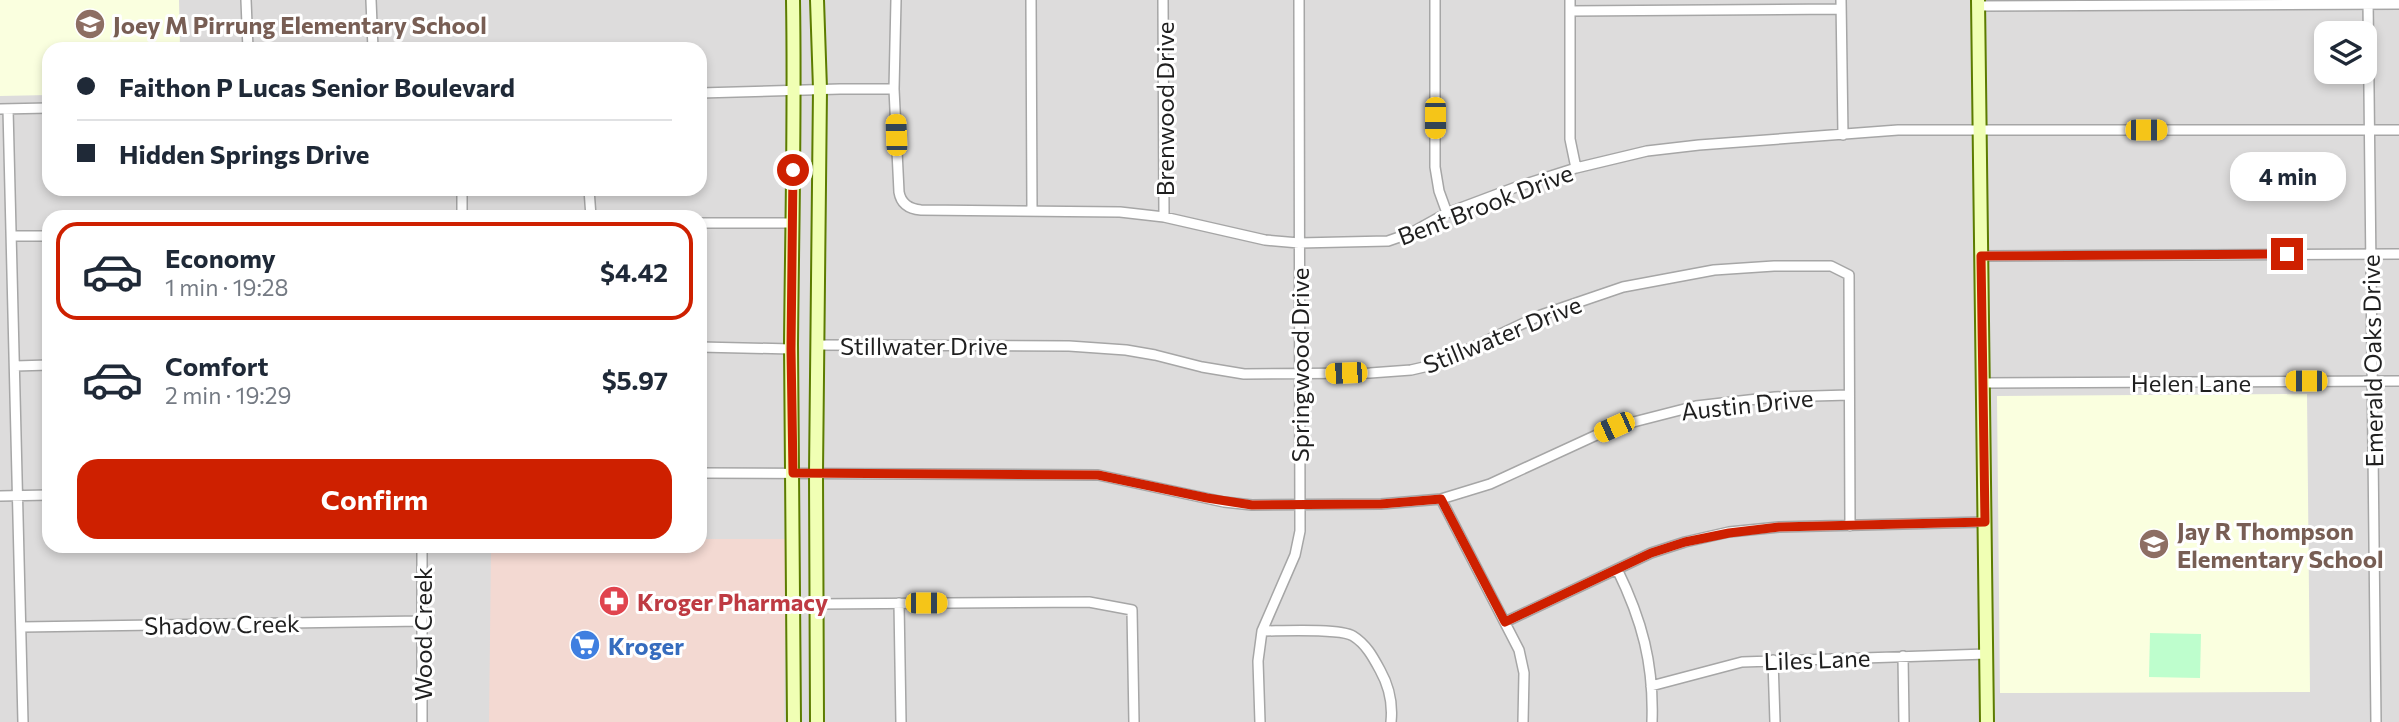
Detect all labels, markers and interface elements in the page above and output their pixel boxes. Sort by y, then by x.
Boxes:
school or university icon: Joey M Pirrung Elementary School [73,7,107,41]
place label: Joey M Pirrung Elementary School [113,10,487,39]
map controls [2314,21,2377,84]
button: layers [2314,21,2377,84]
street label: Brenwood Drive [1150,22,1179,196]
text: Faithon P Lucas Senior Boulevard [119,71,515,102]
car [1425,97,1446,139]
car [885,114,908,156]
car [2126,120,2168,141]
text: Hidden Springs Drive [119,138,370,169]
callout: 4 min [2229,152,2345,202]
route start [777,154,809,186]
street label: Bent Brook Drive [1393,157,1577,251]
text: 4 min [2259,162,2317,190]
route end [2271,238,2303,270]
icon: car [81,240,144,303]
text: Economy [165,242,276,273]
street label: Emerald Oaks Drive [2356,254,2388,468]
text: $4.42 [600,256,668,287]
street label: Springwood Drive [1285,268,1314,462]
text: 1 min · 19:28 [165,273,289,301]
street label: Stillwater Drive [1419,289,1585,379]
street label: Stillwater Drive [840,331,1008,360]
icon: car [81,348,144,411]
text: Comfort [165,350,268,381]
car [1325,362,1368,384]
text: $5.97 [602,364,668,395]
street label: Helen Lane [2131,368,2251,397]
car [2286,371,2328,392]
text: 2 min · 19:29 [165,381,291,409]
street label: Austin Drive [1679,383,1815,425]
car [1591,409,1638,445]
button: Confirm [77,459,672,539]
place label: Jay R Thompson Elementary School [2177,516,2384,573]
school or university icon: Jay R Thompson Elementary School [2137,527,2171,561]
street label: Wood Creek [408,567,437,701]
pharmacy icon: Kroger Pharmacy [597,584,631,618]
place label: Kroger Pharmacy [637,587,828,616]
car [906,593,948,614]
street label: Shadow Creek [144,608,300,640]
supermarket icon: Kroger [568,628,602,662]
place label: Kroger [608,631,684,660]
street label: Liles Lane [1763,643,1871,675]

